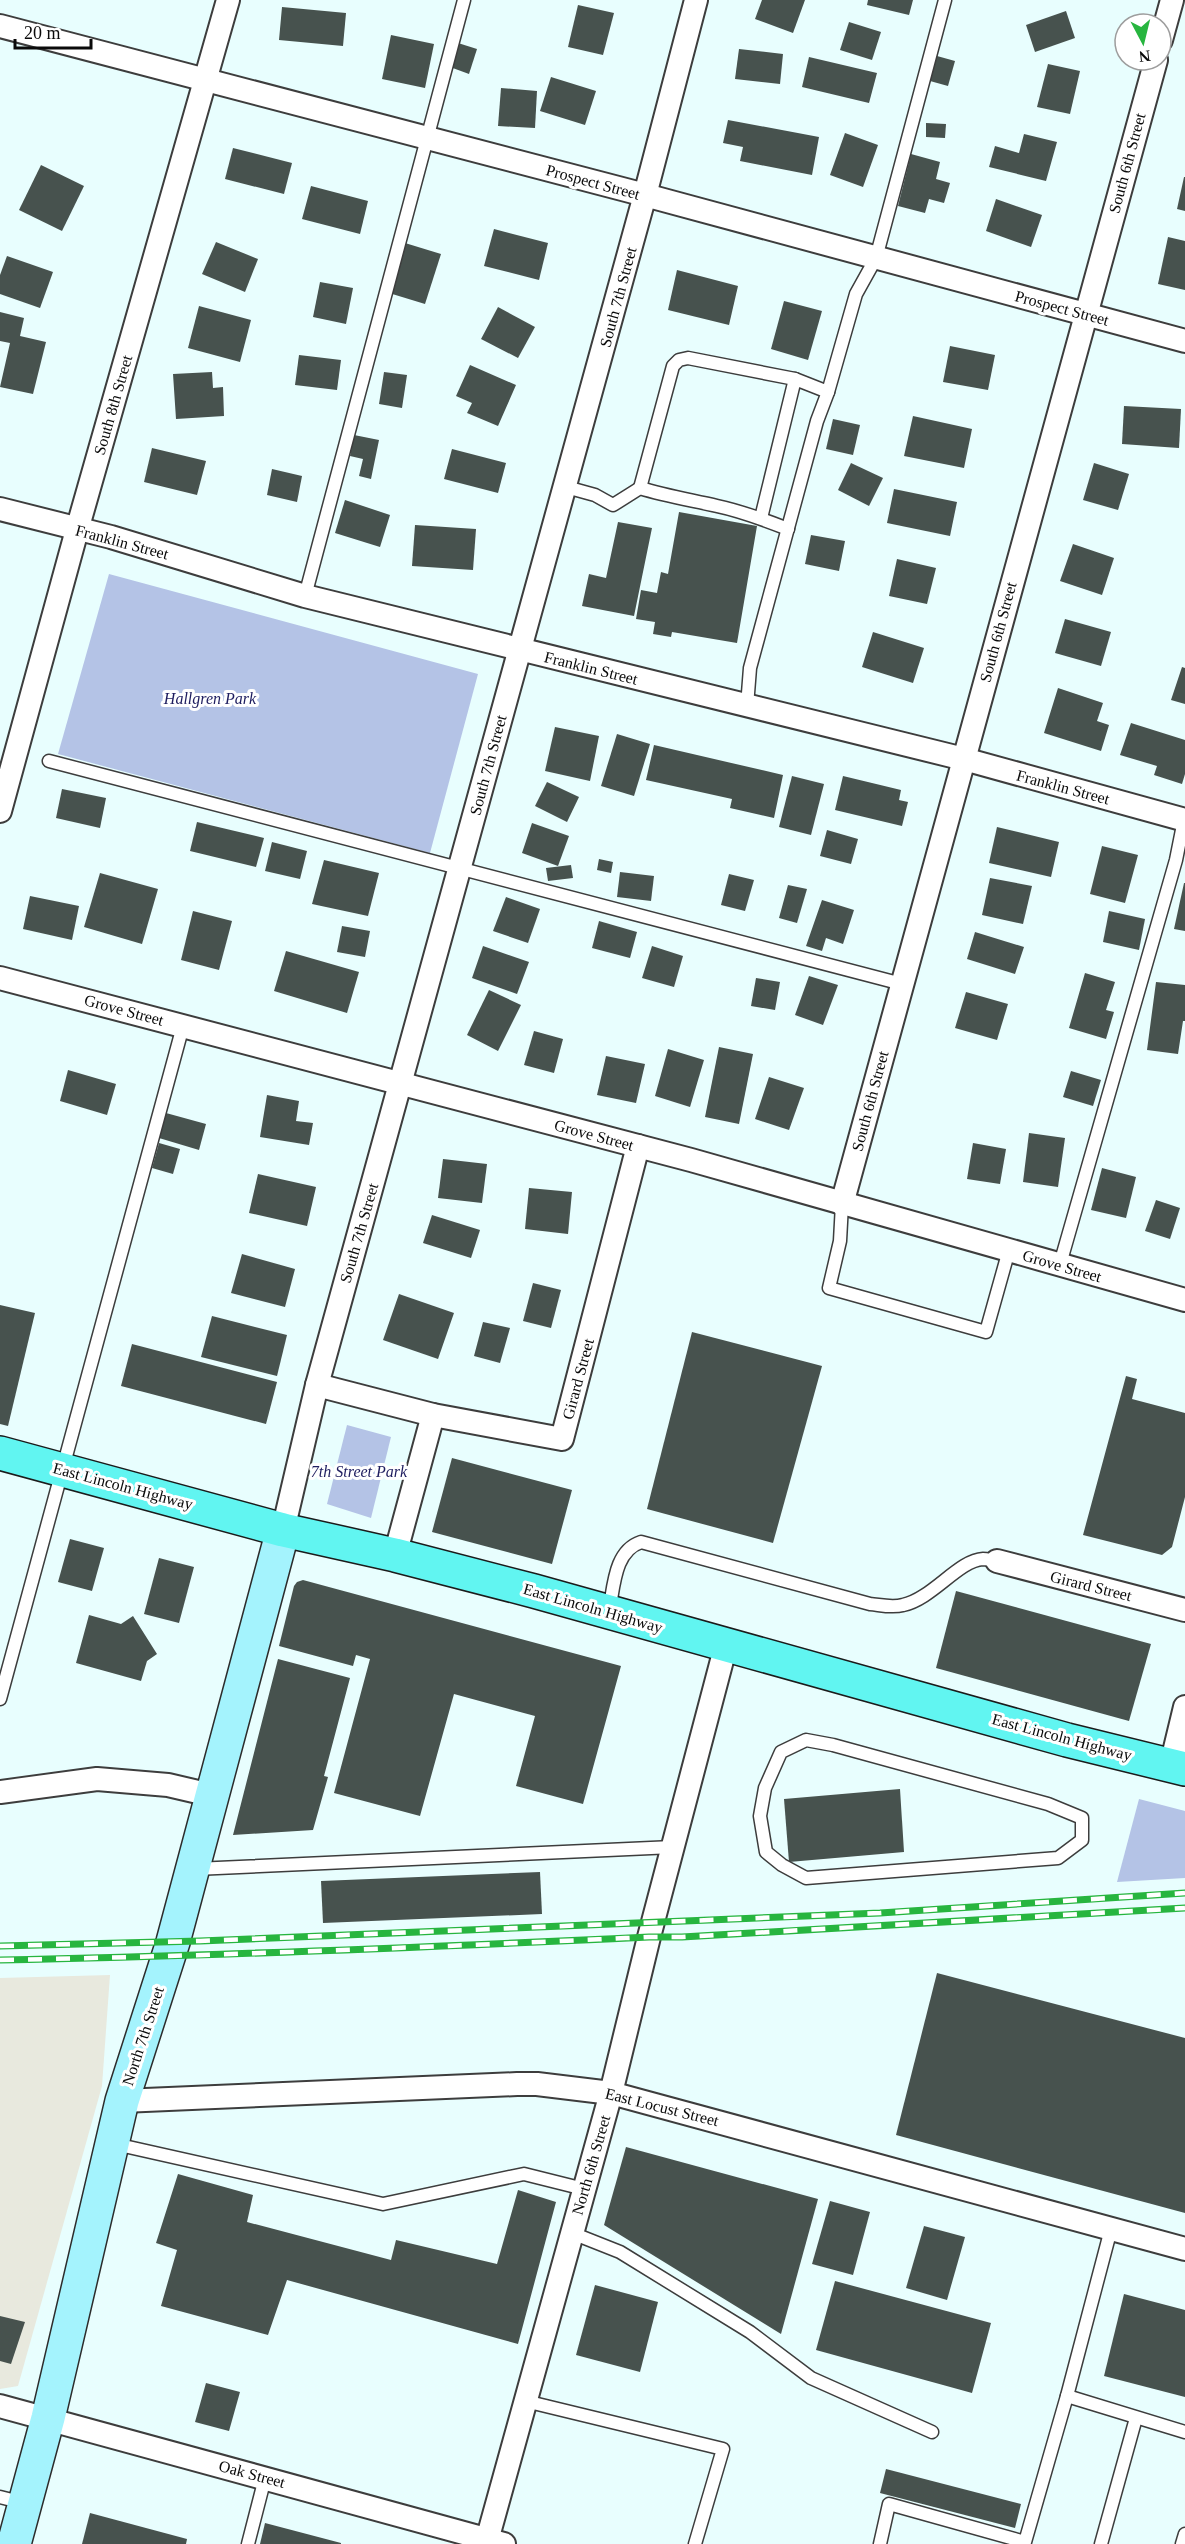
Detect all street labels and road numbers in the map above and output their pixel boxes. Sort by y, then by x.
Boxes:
street label: South 6th Street [1105,110,1149,215]
street label: Prospect Street [544,161,642,204]
street label: South 7th Street [596,244,640,349]
street label: Prospect Street [1013,287,1111,330]
street label: South 8th Street [91,353,136,457]
street label: Franklin Street [74,521,171,563]
street label: South 6th Street [976,579,1020,684]
street label: Franklin Street [543,648,640,688]
street label: South 7th Street [466,712,510,817]
street label: Franklin Street [1015,766,1112,808]
street label: Grove Street [83,991,166,1029]
street label: South 6th Street [848,1048,892,1153]
street label: Grove Street [553,1116,636,1154]
street label: South 7th Street [337,1181,382,1285]
street label: Grove Street [1021,1247,1104,1286]
street label: Girard Street [559,1336,597,1421]
street label: East Lincoln Highway [51,1459,195,1514]
street label: Girard Street [1049,1568,1134,1604]
street label: East Lincoln Highway [521,1580,665,1637]
street label: East Lincoln Highway [990,1710,1134,1765]
street label: North 7th Street [119,1984,167,2088]
street label: East Locust Street [603,2085,721,2129]
street label: North 6th Street [569,2113,614,2217]
street label: Oak Street [217,2457,288,2491]

